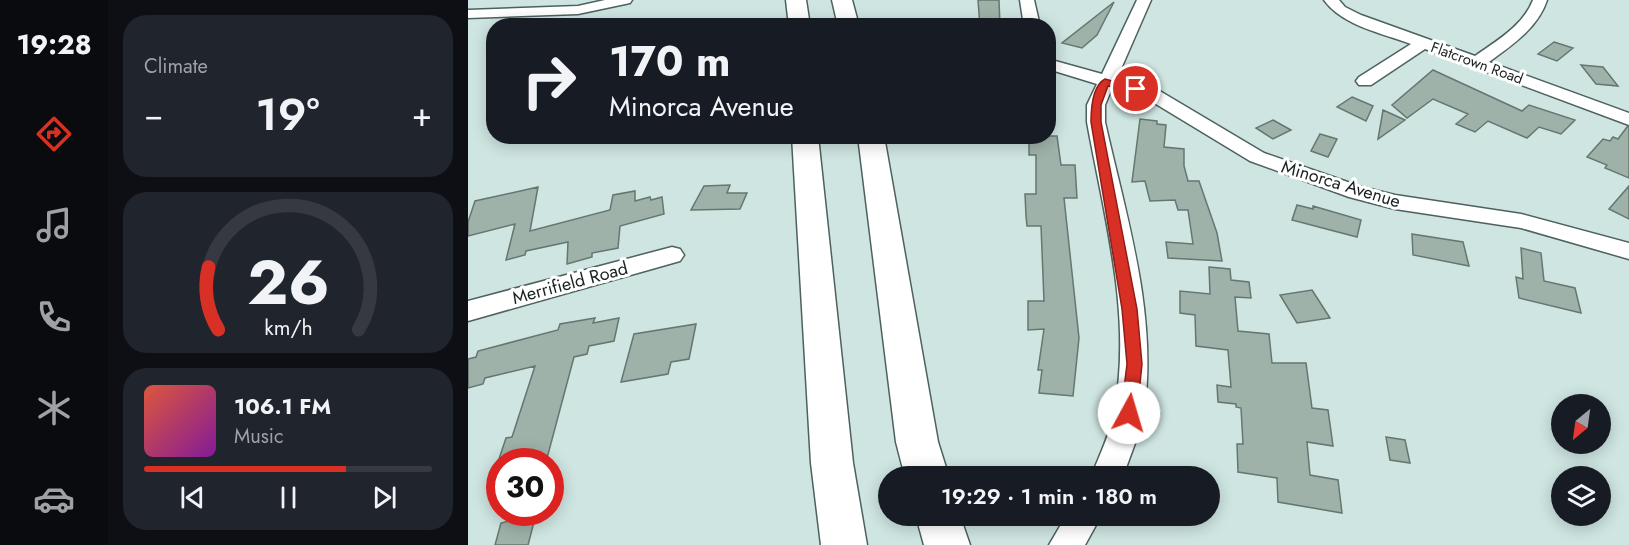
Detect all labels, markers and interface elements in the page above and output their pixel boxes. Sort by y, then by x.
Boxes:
text: 19:28 [16,25,92,64]
text: 170 m [609,31,731,92]
street label: Flatcrown Road [1428,36,1526,90]
icon: right [510,42,588,120]
text: Climate [144,52,208,81]
pin [1110,63,1161,114]
icon: arrive [1119,72,1152,105]
text: 19° [256,82,320,147]
text: Minorca Avenue [609,87,794,126]
text: − [144,91,163,138]
text: + [412,91,432,138]
icon: directions [33,113,75,155]
street label: Minorca Avenue [1278,154,1404,214]
icon: music [33,204,75,246]
text: 26 [247,237,329,327]
street label: Merrifield Road [509,255,631,311]
icon: phone [33,296,75,338]
text: km/h [264,312,312,343]
position arrow [1097,381,1161,445]
icon: climate [33,387,75,429]
text: 106.1 FM [234,390,331,422]
north arrow [1551,394,1611,454]
map controls [1551,394,1611,526]
text: Music [234,422,284,451]
speed limit sign: 30 [486,448,564,526]
button: layers [1551,466,1611,526]
icon: car [33,478,75,520]
text: 19:29 · 1 min · 180 m [941,480,1157,512]
icon: previous [176,481,209,514]
icon: pause [272,481,305,514]
icon: next [368,481,401,514]

